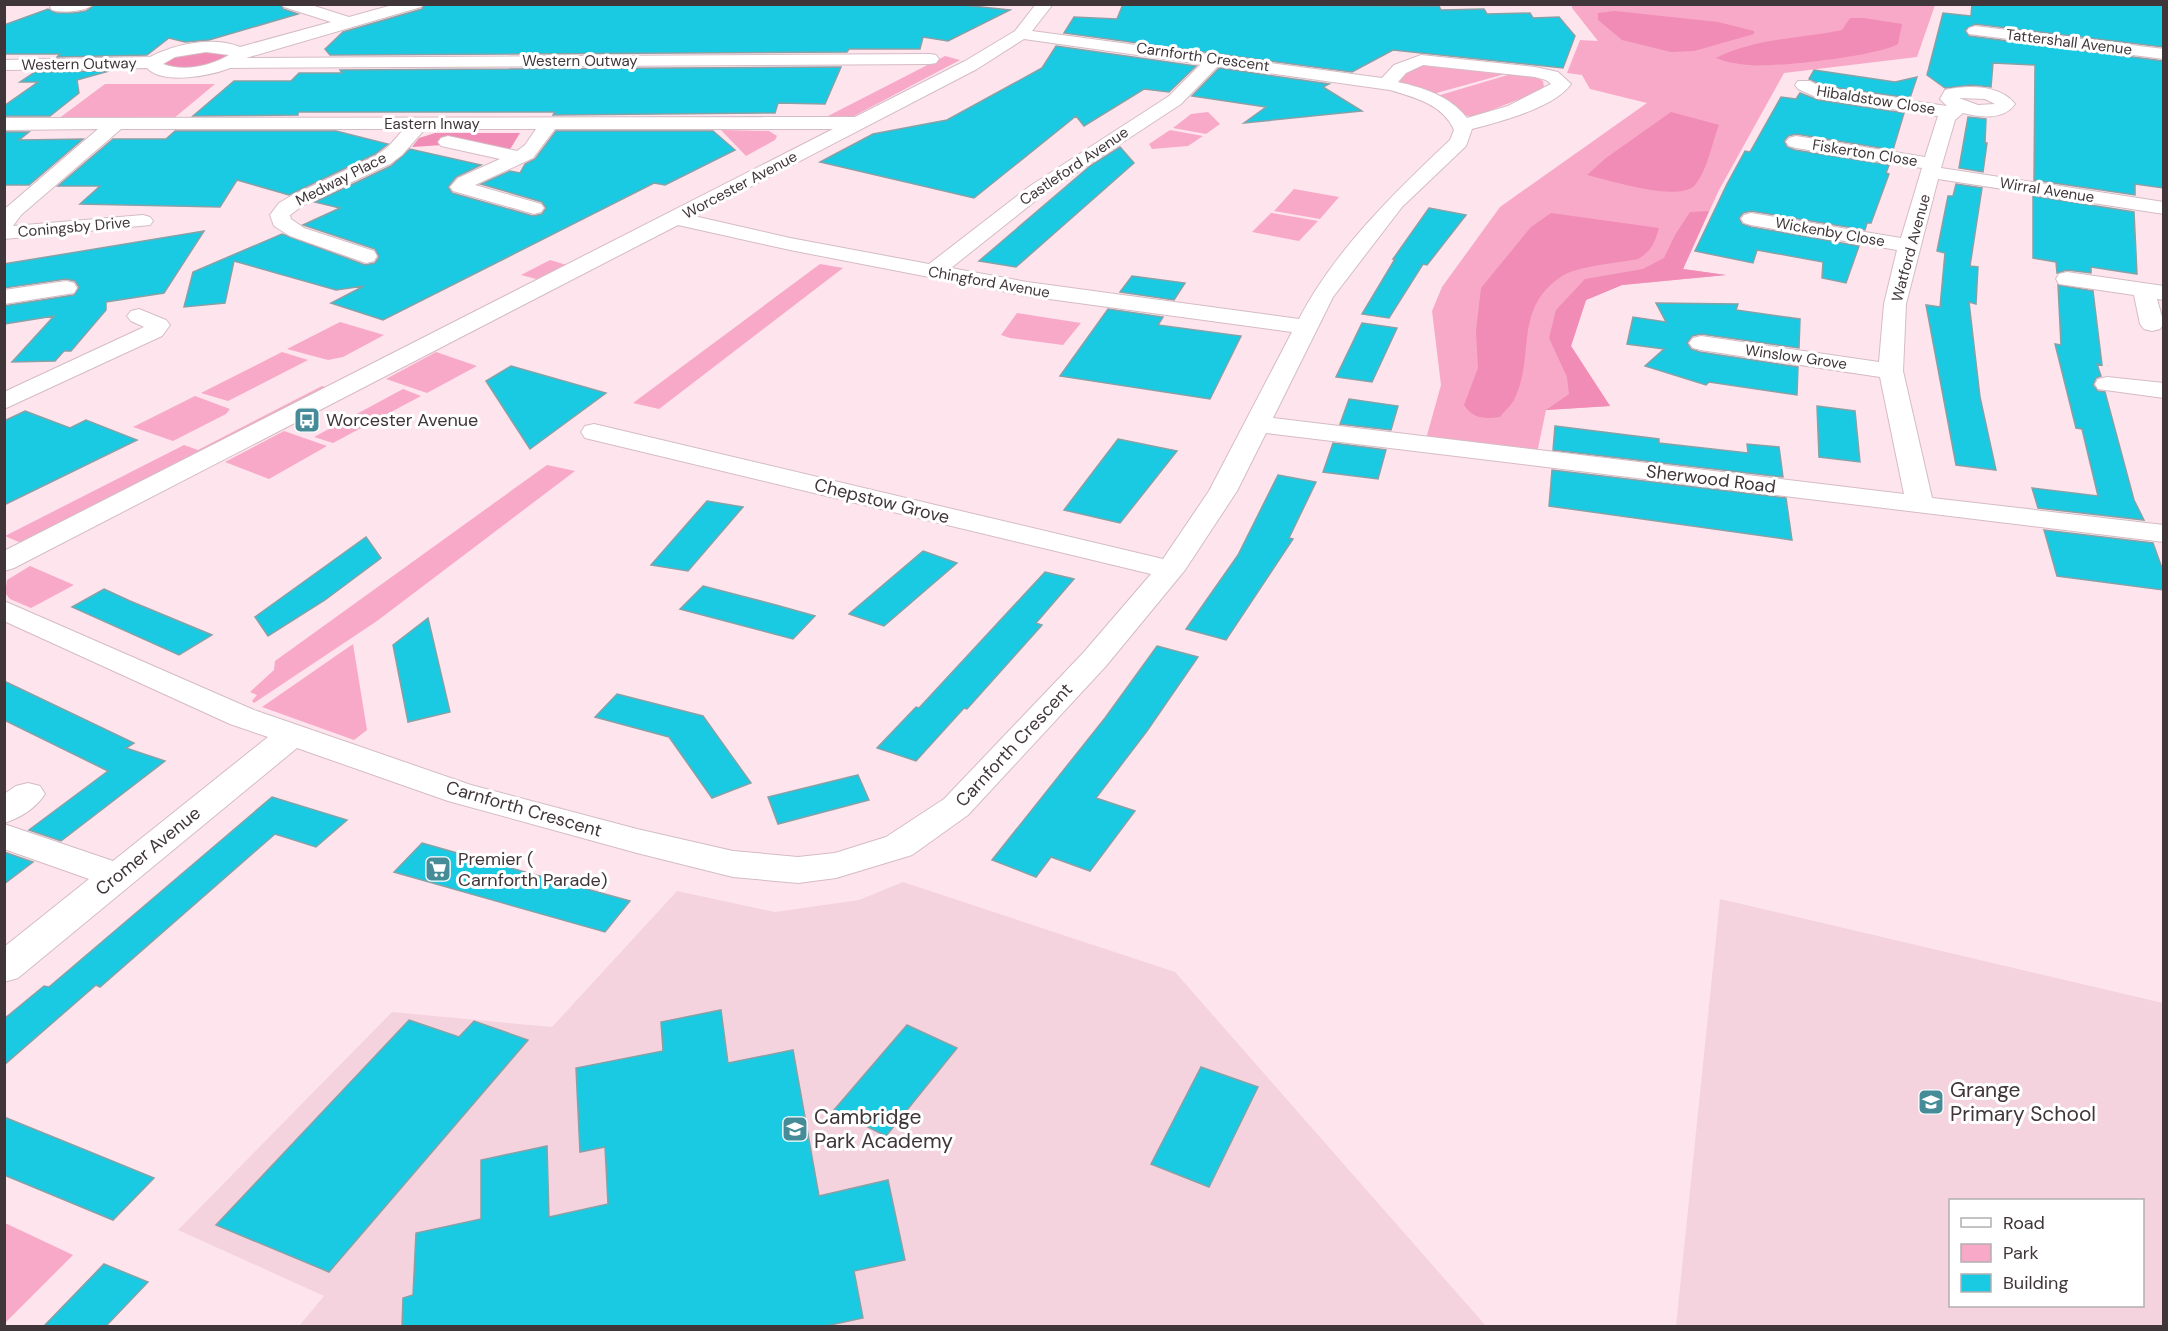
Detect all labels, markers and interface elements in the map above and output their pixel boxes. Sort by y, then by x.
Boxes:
street label: Tattershall Avenue [2005,24,2133,60]
street label: Carnforth Crescent [1135,38,1271,76]
street label: Western Outway [522,51,638,71]
street label: Western Outway [21,53,137,75]
street label: Hibaldstow Close [1815,81,1937,119]
street label: Eastern Inway [384,114,481,134]
street label: Castleford Avenue [1016,122,1132,210]
street label: Fiskerton Close [1811,135,1919,171]
street label: Worcester Avenue [679,146,801,224]
street label: Medway Place [292,148,390,210]
street label: Wirral Avenue [1998,173,2096,207]
street label: Watford Avenue [1887,192,1935,304]
street label: Coningsby Drive [17,212,131,242]
street label: Wickenby Close [1774,213,1886,251]
street label: Chingford Avenue [927,261,1051,303]
street label: Winslow Grove [1744,340,1848,374]
bus stop icon: Worcester Avenue [292,405,322,435]
place label: Worcester Avenue [326,408,478,432]
street label: Sherwood Road [1645,459,1777,499]
street label: Chepstow Grove [812,473,952,529]
street label: Carnforth Crescent [950,678,1078,812]
street label: Carnforth Crescent [443,775,605,843]
street label: Cromer Avenue [90,801,206,901]
place label: Premier ( Carnforth Parade) [458,847,607,892]
supermarket icon: Premier ( Carnforth Parade) [423,854,453,884]
place label: Grange Primary School [1950,1076,2096,1128]
school or university icon: Grange Primary School [1916,1087,1946,1117]
place label: Cambridge Park Academy [814,1103,953,1155]
school or university icon: Cambridge Park Academy [780,1114,810,1144]
legend [1949,1199,2144,1307]
text: Road [2003,1211,2045,1235]
text: Park [2003,1241,2039,1265]
text: Building [2003,1271,2068,1295]

